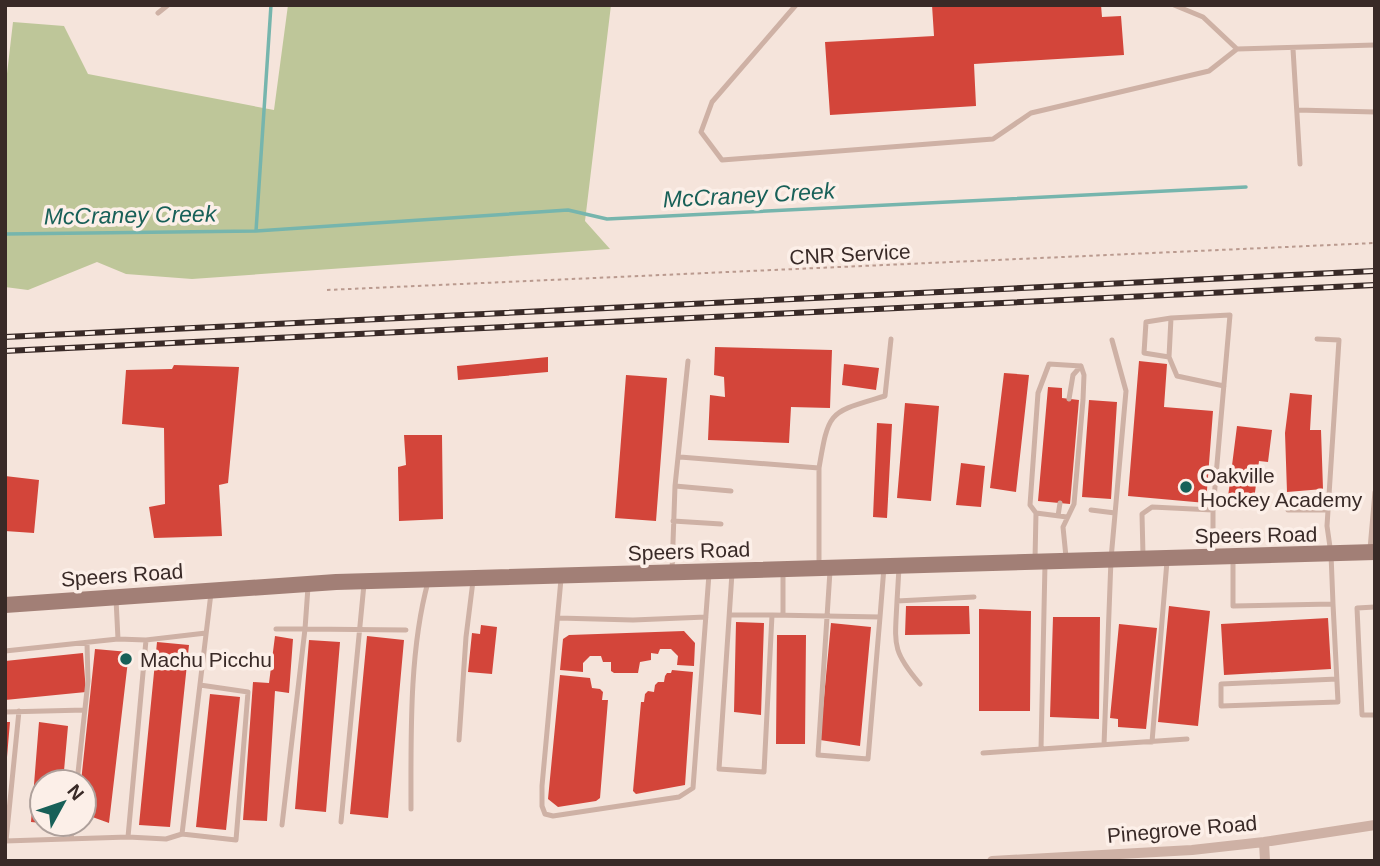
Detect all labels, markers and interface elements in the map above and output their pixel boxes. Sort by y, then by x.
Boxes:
water label: McCraney Creek [662,177,837,212]
water label: McCraney Creek [44,200,218,230]
street label: CNR Service [789,239,911,269]
place label: Oakville Hockey Academy [1200,464,1363,511]
marker: Oakville Hockey Academy [1178,479,1194,495]
street label: Speers Road [1195,522,1317,548]
street label: Speers Road [627,537,751,565]
street label: Speers Road [60,559,184,591]
place label: Machu Picchu [140,648,272,671]
marker: Machu Picchu [118,651,134,667]
north arrow [28,768,98,838]
text: N [63,780,88,804]
street label: Pinegrove Road [1106,811,1258,847]

